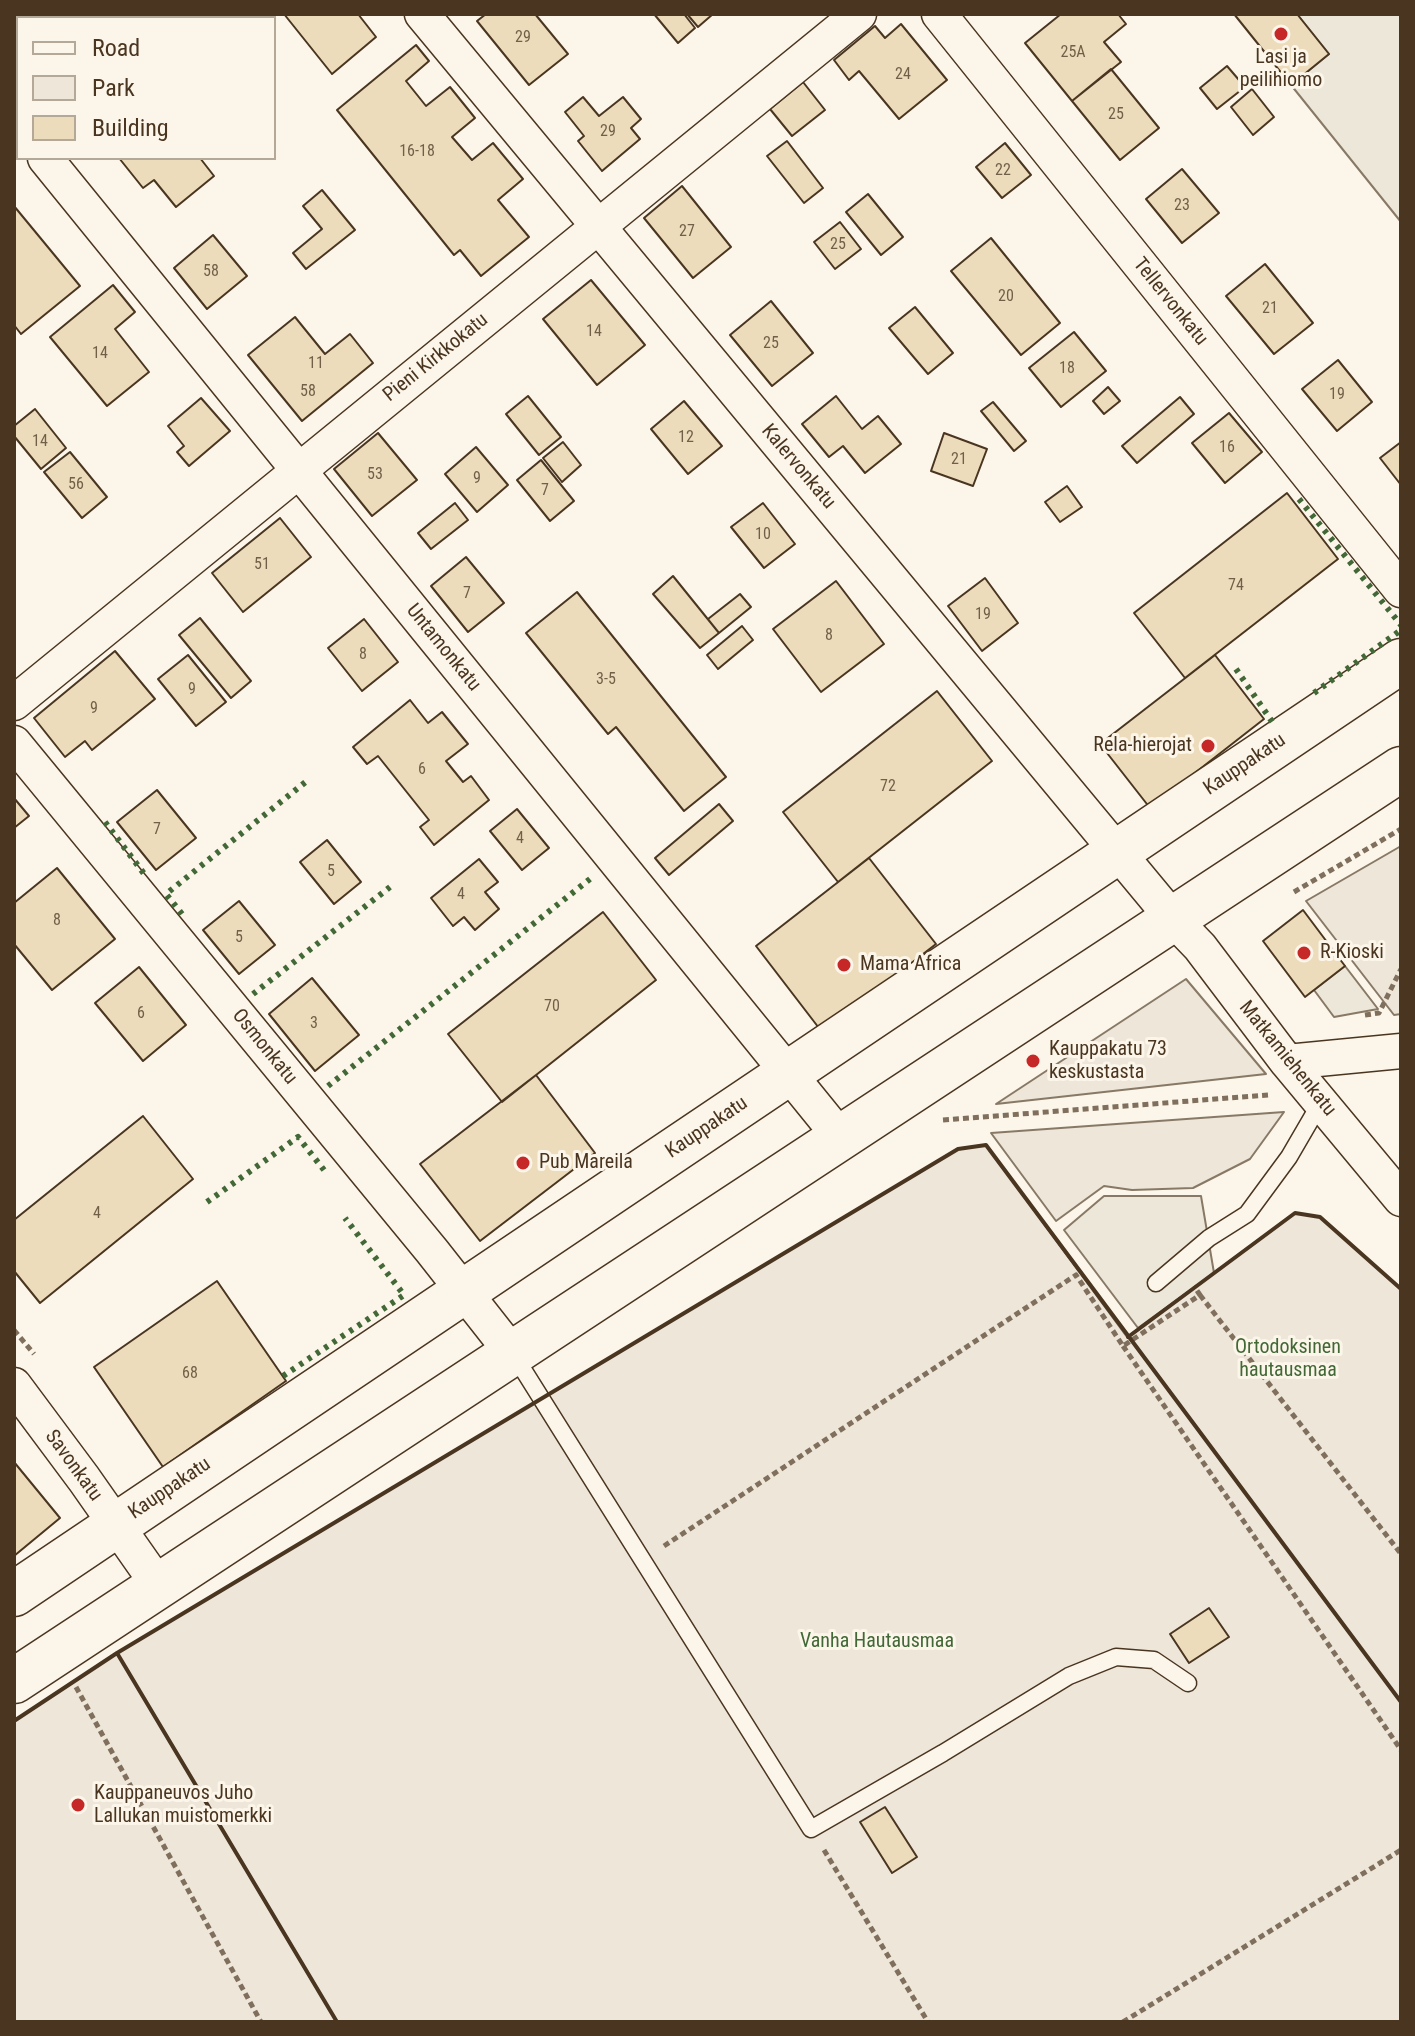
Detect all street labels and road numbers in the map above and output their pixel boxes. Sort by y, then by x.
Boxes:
street label: Tellervonkatu [1127,253,1213,351]
street label: Pieni Kirkkokatu [379,308,493,408]
street label: Kalervonkatu [756,420,840,514]
street label: Untamonkatu [401,600,485,696]
street label: Kauppakatu [1199,729,1291,801]
street label: Matkamiehenkatu [1233,997,1341,1121]
street label: Osmonkatu [226,1004,302,1090]
street label: Kauppakatu [661,1092,753,1164]
street label: Savonkatu [39,1426,107,1506]
street label: Kauppakatu [124,1453,216,1525]

